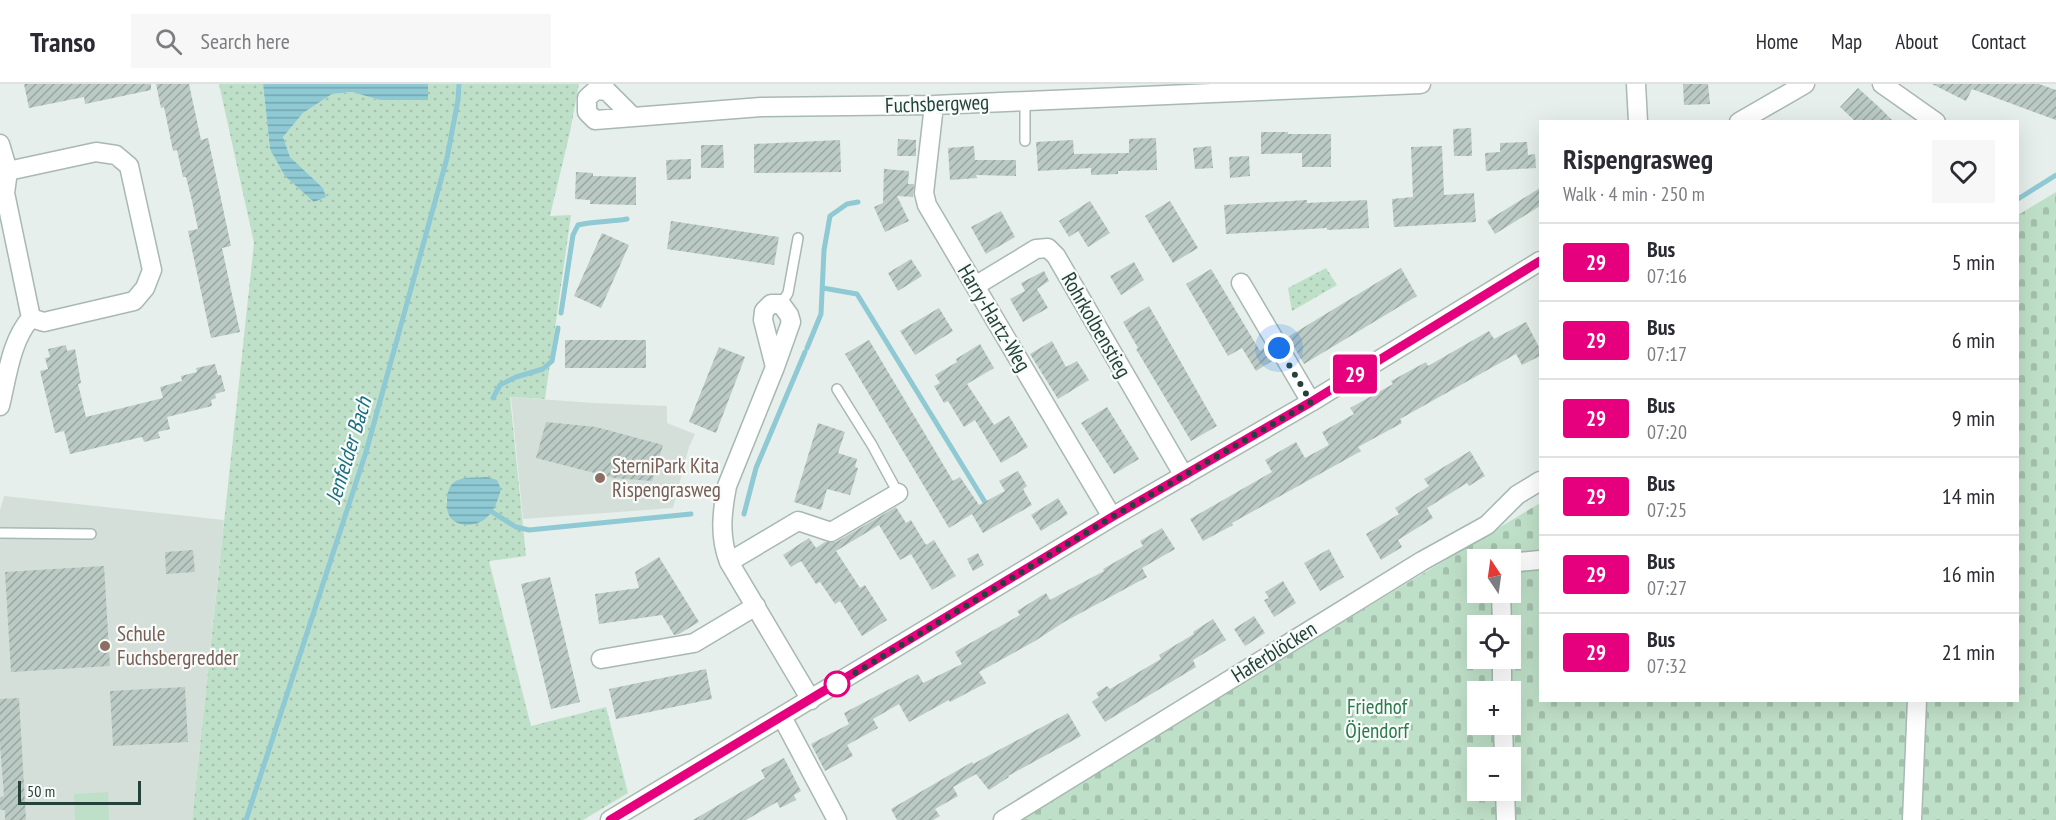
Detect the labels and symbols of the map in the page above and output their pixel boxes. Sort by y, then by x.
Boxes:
street label: Fuchsbergweg [885,88,989,119]
street label: Harry-Hartz-Weg [952,259,1037,376]
street label: Rohrkolbenstieg [1055,267,1137,382]
your location [1264,333,1294,363]
line badge: 29 [1328,354,1382,394]
water label: Jenfelder Bach [318,392,378,508]
place label: SterniPark Kita Rispengrasweg [612,452,721,503]
marker: SterniPark Kita Rispengrasweg [593,471,607,485]
north arrow [1467,549,1521,603]
street label: Haferblöcken [1226,615,1321,688]
place label: Schule Fuchsbergredder [117,620,238,671]
marker: Schule Fuchsbergredder [98,639,112,653]
unlabelled marker [824,671,850,697]
park label: Friedhof Öjendorf [1345,693,1409,744]
scale bar [18,778,141,806]

